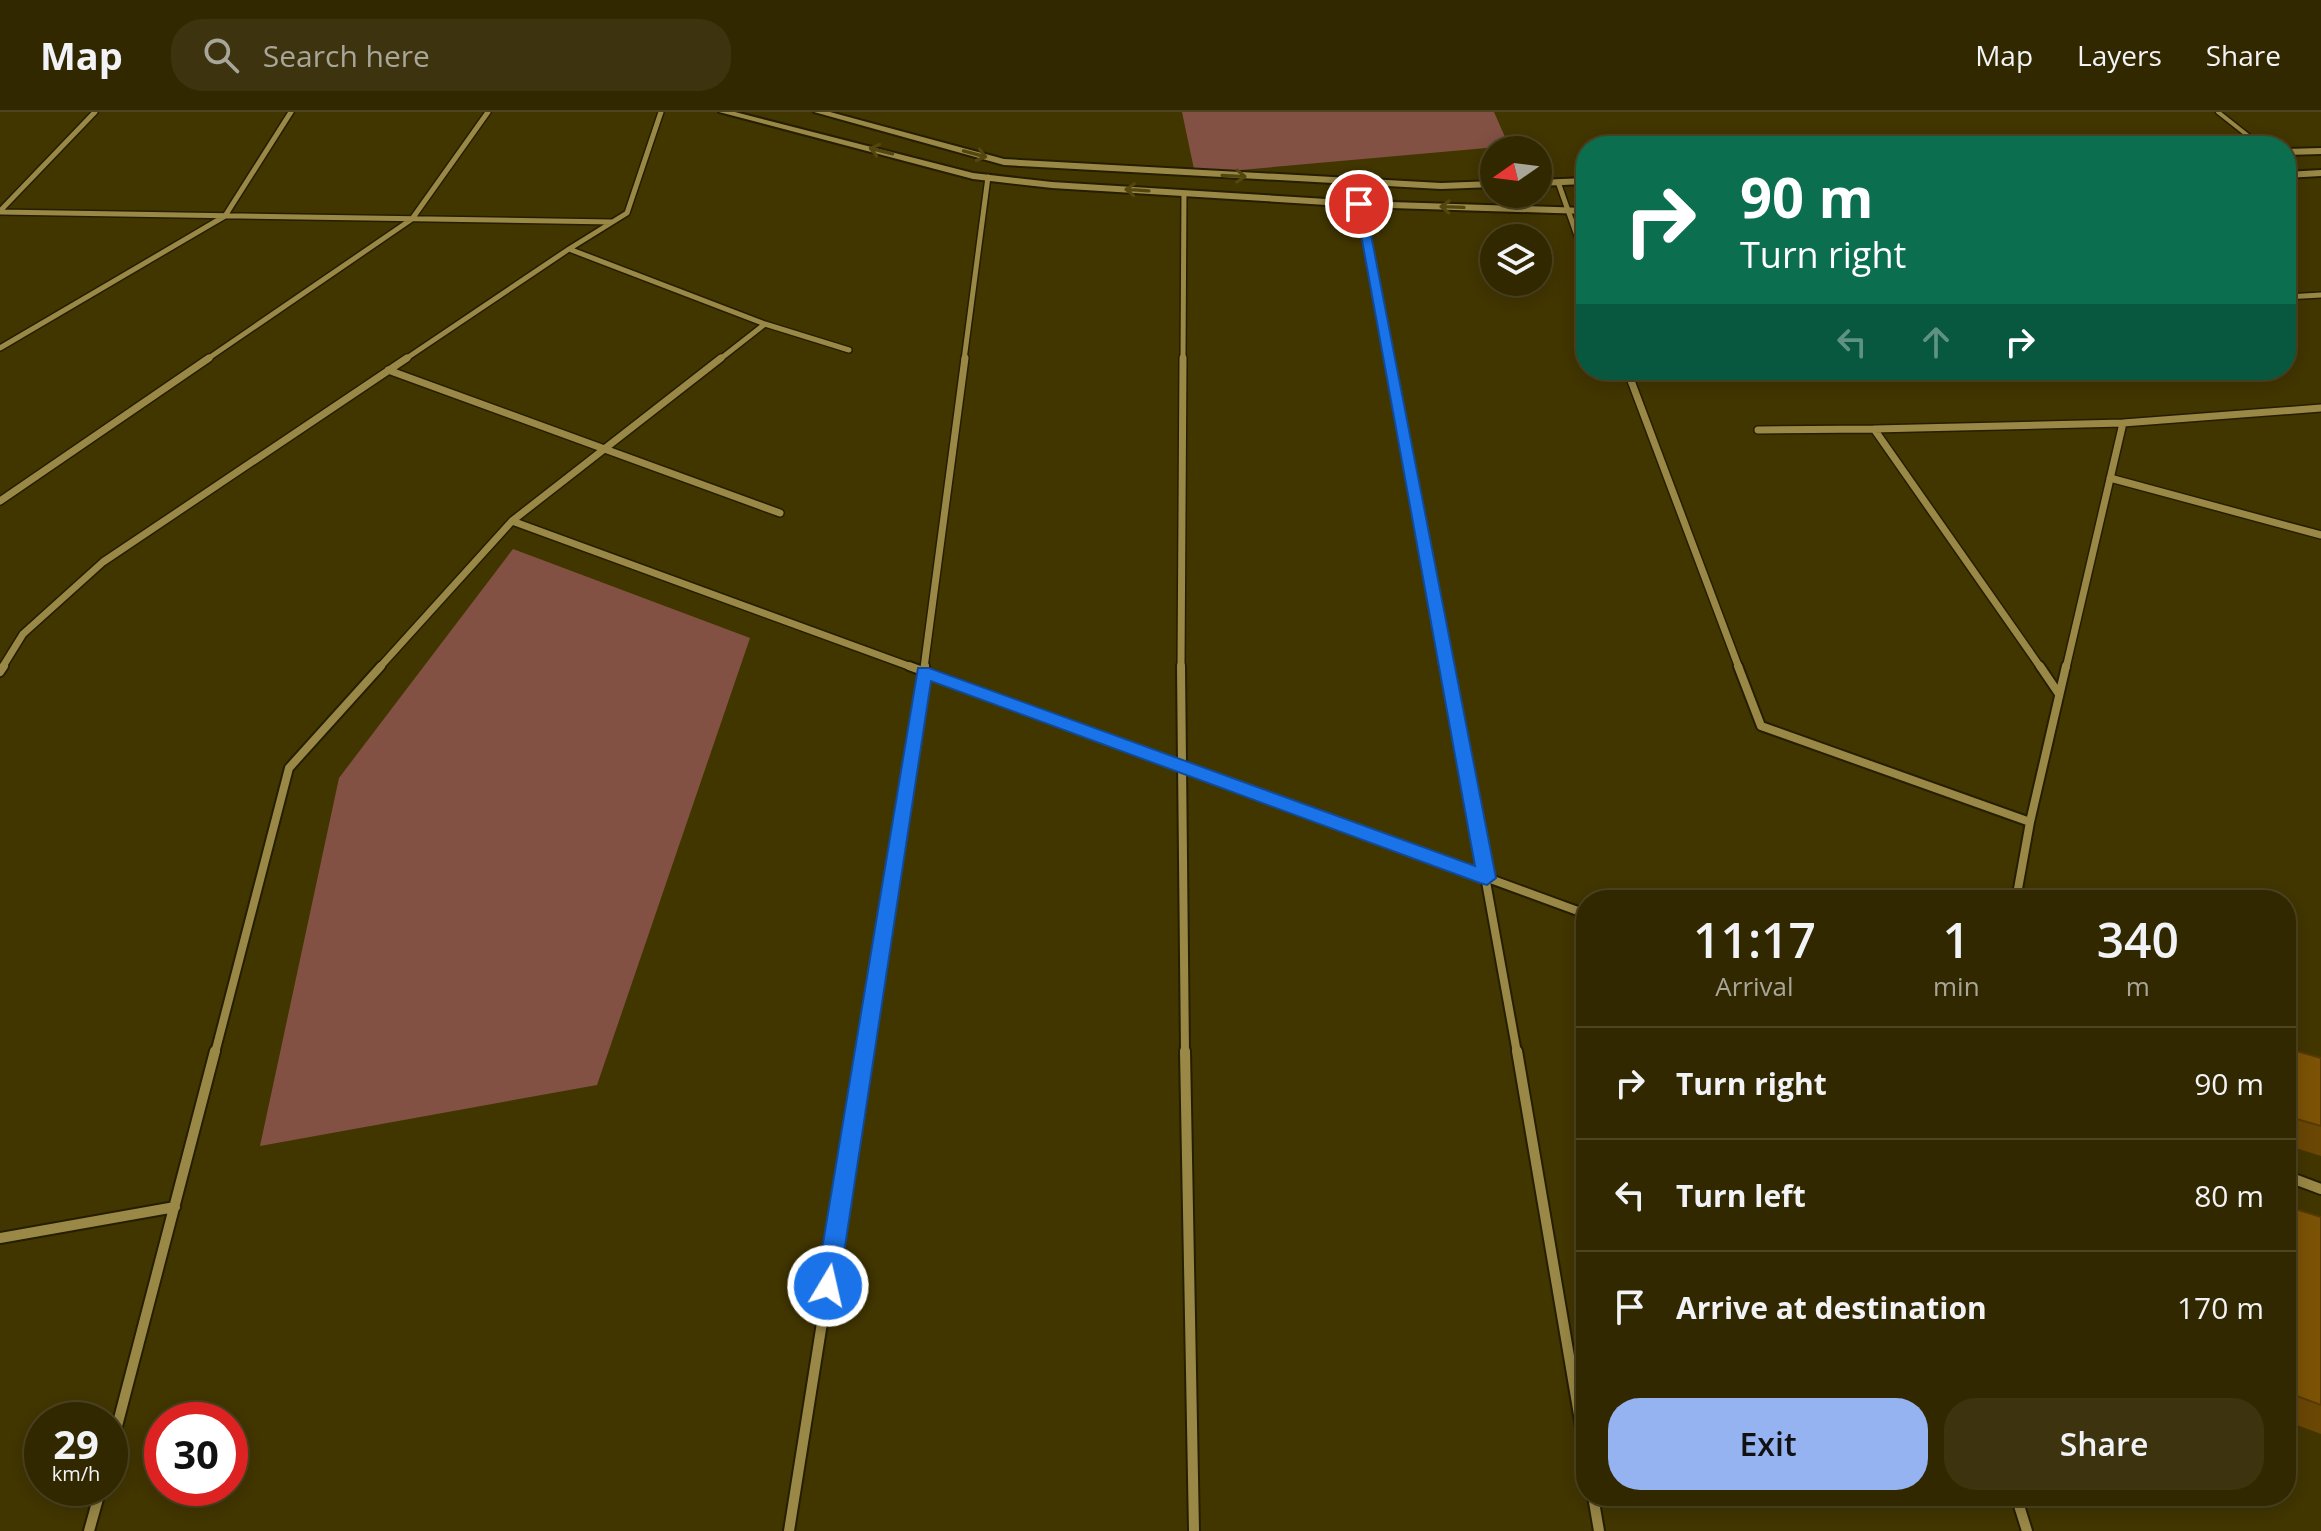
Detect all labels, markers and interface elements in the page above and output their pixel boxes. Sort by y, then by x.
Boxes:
search box [171,19,731,91]
text: Map [40,29,123,81]
icon: search [199,33,243,77]
text: Search here [263,35,430,76]
text: Map [1975,36,2033,74]
text: Layers [2077,36,2162,74]
text: Share [2206,36,2281,74]
north arrow [1480,136,1552,208]
map controls [1480,136,1552,296]
one-way arrow [868,143,894,158]
one-way arrow [962,147,988,162]
text: 90 m [1740,158,1874,234]
icon: right [1608,168,1712,272]
one-way arrow [1220,169,1247,184]
pin [1325,170,1393,238]
one-way arrow [1124,182,1150,197]
icon: arrive [1337,182,1381,226]
one-way arrow [1439,199,1466,214]
button: layers [1480,224,1552,296]
text: Turn right [1740,230,1906,279]
icon: left [1830,320,1874,364]
icon: ahead [1914,320,1958,364]
icon: right [1998,320,2042,364]
text: 11:17 [1693,907,1816,972]
text: 1 [1943,907,1970,972]
text: 340 [2097,907,2179,972]
text: Arrival [1715,968,1794,1004]
text: min [1933,968,1980,1004]
text: m [2126,968,2150,1004]
icon: right [1608,1061,1652,1105]
text: Turn right [1676,1063,1827,1104]
text: 90 m [2194,1063,2264,1104]
icon: left [1608,1173,1652,1217]
text: Turn left [1676,1175,1806,1216]
text: 80 m [2194,1175,2264,1216]
position arrow [786,1244,870,1328]
icon: arrive [1608,1285,1652,1329]
text: Arrive at destination [1676,1287,1987,1328]
text: 170 m [2177,1287,2264,1328]
button: Exit [1608,1398,1928,1490]
button: Share [1944,1398,2264,1490]
speed limit sign: 30 [144,1402,248,1506]
text: 29 [53,1416,99,1471]
text: km/h [52,1460,100,1487]

